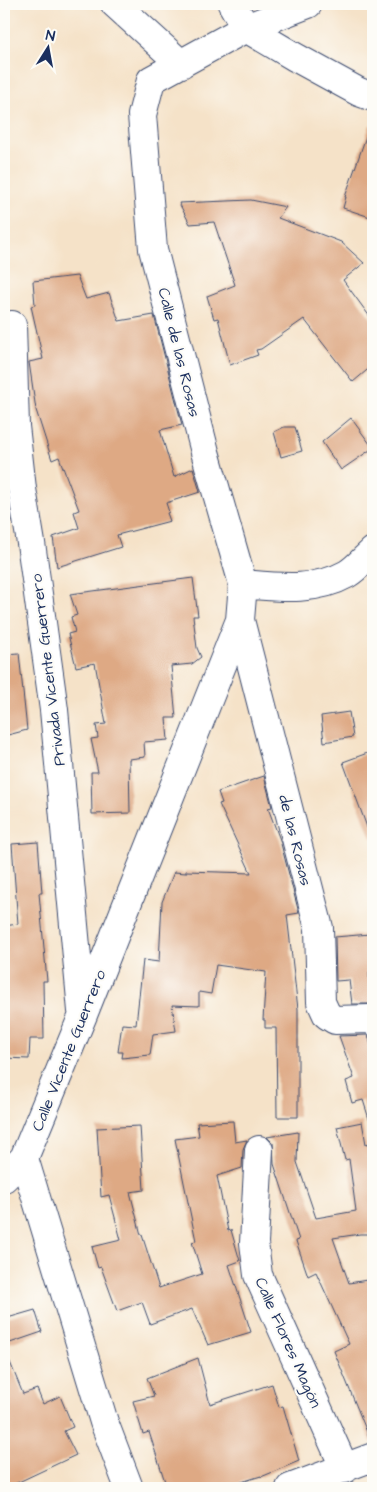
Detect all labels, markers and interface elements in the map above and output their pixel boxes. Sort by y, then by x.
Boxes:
north arrow [22,22,72,72]
text: N [44,26,57,47]
street label: Calle de las Rosas [152,285,206,419]
street label: Privada Vicente Guerrero [25,573,71,767]
street label: de las Rosas [273,792,317,888]
street label: Calle Vicente Guerrero [26,966,111,1134]
street label: Calle Flores Magón [249,1274,327,1412]

